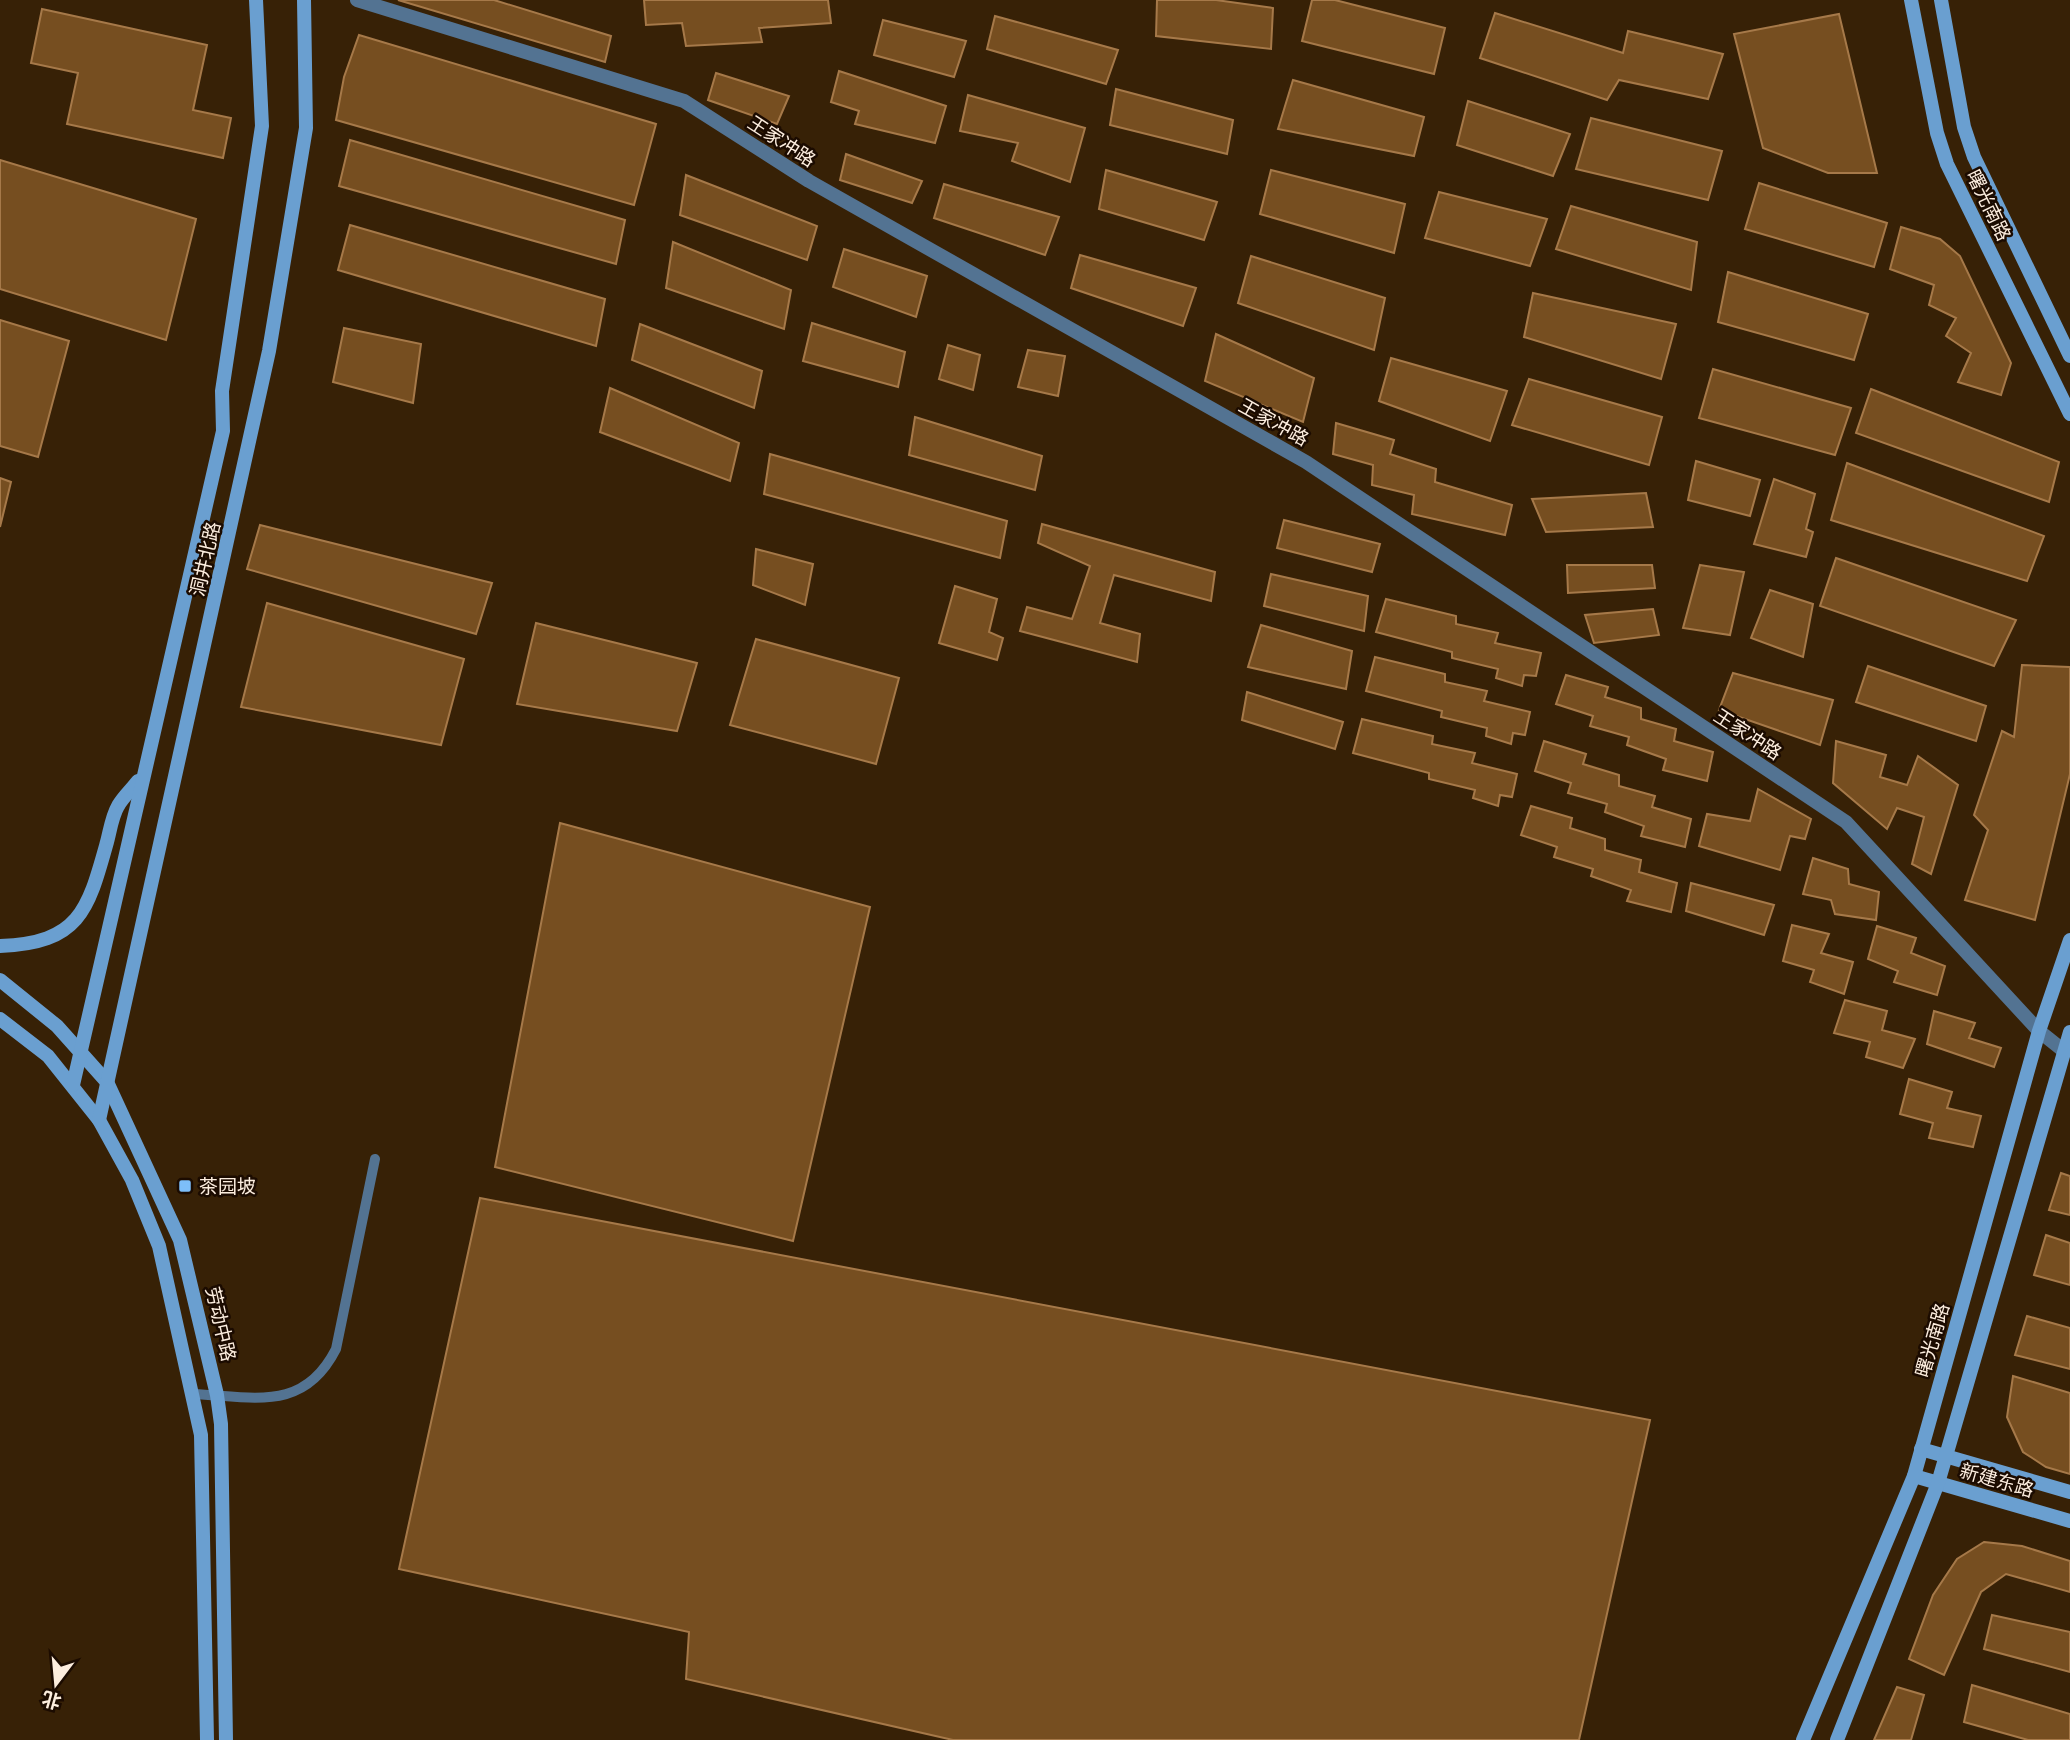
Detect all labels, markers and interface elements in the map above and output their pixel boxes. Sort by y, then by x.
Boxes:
street label: 王家冲路 [744,111,820,172]
street label: 曙光南路 [1962,166,2016,244]
street label: 王家冲路 [1235,394,1313,451]
street label: 洞井北路 [186,519,225,599]
street label: 王家冲路 [1710,704,1786,765]
place label: 茶园坡 [199,1175,256,1198]
marker: 茶园坡 [177,1178,193,1194]
street label: 劳动中路 [201,1284,240,1364]
street label: 曙光南路 [1911,1300,1954,1380]
street label: 新建东路 [1957,1459,2037,1502]
north arrow [21,1649,91,1719]
text: 北 [39,1686,64,1714]

